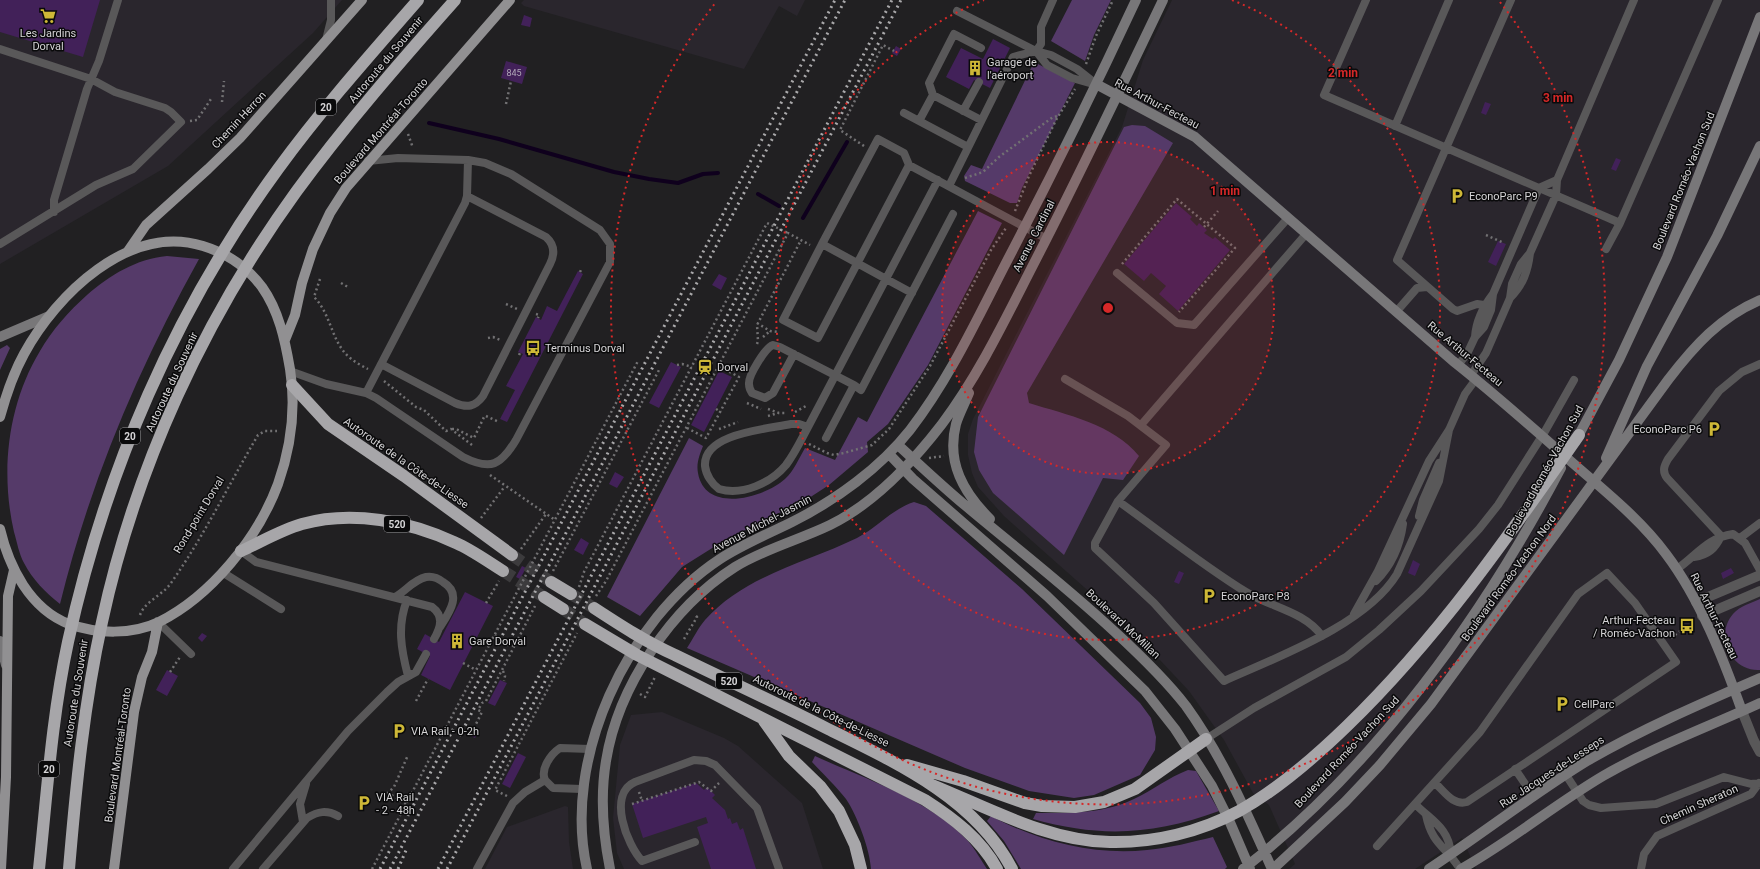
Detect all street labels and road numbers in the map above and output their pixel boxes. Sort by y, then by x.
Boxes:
street label: Autoroute du Souvenir [346,14,426,106]
street label: Boulevard Montréal-Toronto [331,75,431,187]
street label: Rue Arthur-Fecteau [1112,76,1202,132]
street label: Chemin Herron [209,89,269,151]
road number: 20 [316,99,336,115]
street label: Boulevard Roméo-Vachon Sud [1650,110,1718,252]
street label: Avenue Cardinal [1010,198,1058,274]
street label: Rue Arthur-Fecteau [1425,319,1505,389]
street label: Autoroute du Souvenir [143,330,201,434]
street label: Boulevard Roméo-Vachon Sud [1504,403,1586,539]
street label: Autoroute de la Côte-de-Liesse [341,415,471,511]
road number: 20 [120,428,140,444]
street label: Rond-point Dorval [171,474,227,556]
street label: Avenue Michel-Jasmin [710,492,814,556]
street label: Boulevard Roméo-Vachon Nord [1459,512,1559,644]
road number: 520 [384,516,410,532]
street label: Rue Arthur-Fecteau [1688,571,1740,661]
street label: Boulevard McMillan [1083,586,1163,662]
street label: Autoroute du Souvenir [61,638,91,748]
street label: Autoroute de la Côte-de-Liesse [751,672,891,750]
road number: 520 [716,673,742,689]
street label: Boulevard Montréal-Toronto [102,687,134,823]
street label: Boulevard Roméo-Vachon Sud [1292,694,1402,810]
street label: Rue Jacques-de-Lesseps [1497,733,1607,811]
road number: 20 [39,761,59,777]
street label: Chemin Sheraton [1658,782,1740,828]

